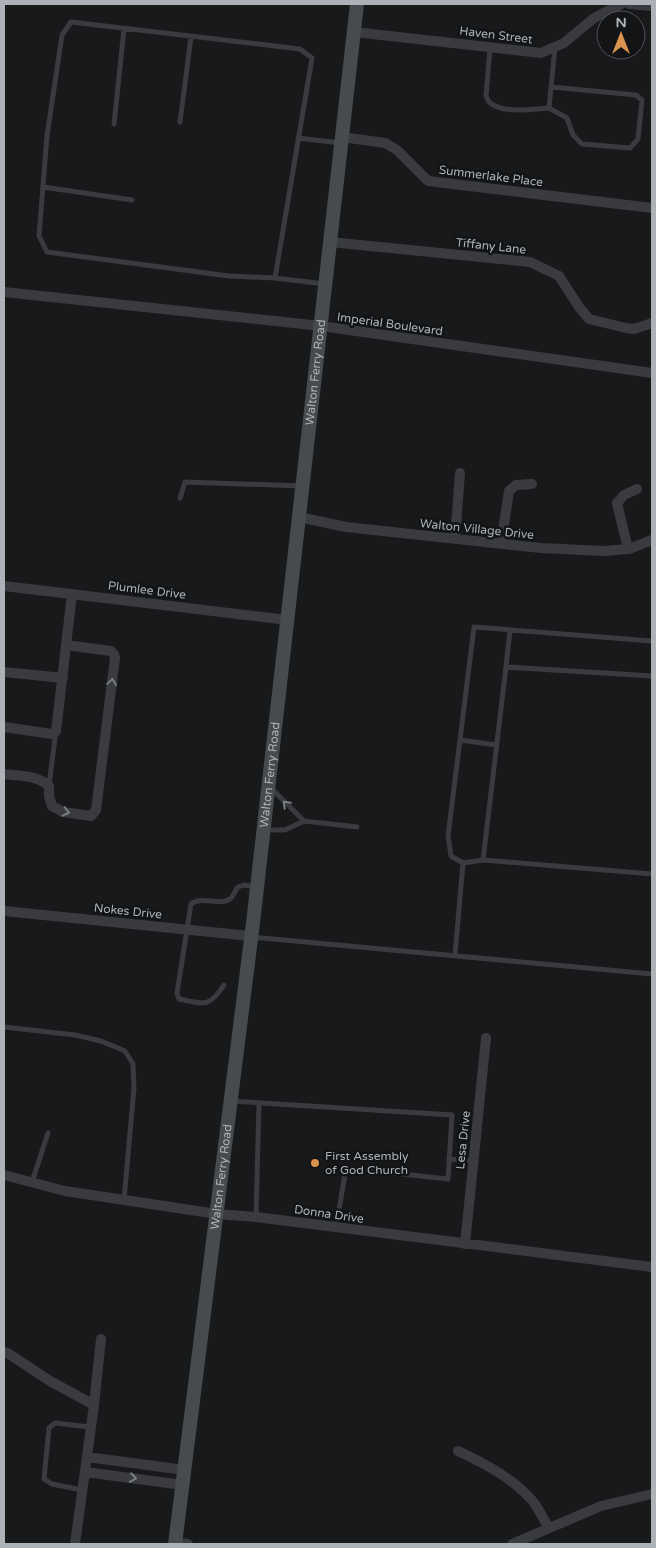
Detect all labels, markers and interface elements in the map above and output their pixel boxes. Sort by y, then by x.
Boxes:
north arrow [596,10,646,60]
text: N [615,14,627,31]
street label: Haven Street [459,24,534,46]
street label: Summerlake Place [438,163,544,189]
street label: Tiffany Lane [455,235,527,257]
street label: Imperial Boulevard [336,310,444,338]
street label: Walton Ferry Road [302,319,328,426]
street label: Walton Village Drive [419,516,535,542]
street label: Plumlee Drive [107,578,187,602]
one-way arrow [106,677,117,685]
street label: Walton Ferry Road [257,721,283,828]
one-way arrow [283,801,292,810]
one-way arrow [61,806,70,816]
street label: Nokes Drive [93,900,163,922]
street label: Lesa Drive [453,1110,473,1170]
street label: Walton Ferry Road [208,1123,235,1230]
place label: First Assembly of God Church [325,1149,409,1177]
marker: First Assembly of God Church [309,1157,321,1169]
street label: Donna Drive [293,1202,365,1226]
one-way arrow [129,1473,138,1483]

